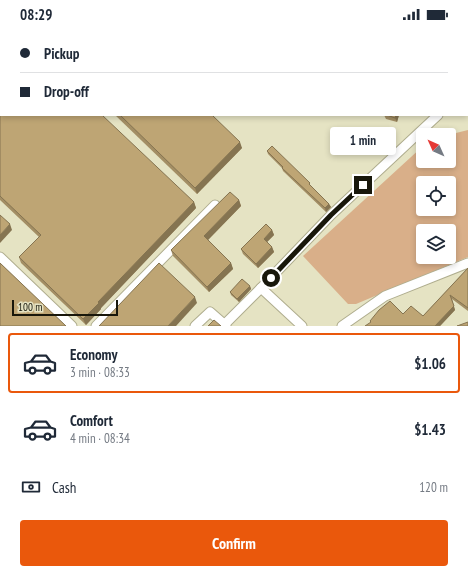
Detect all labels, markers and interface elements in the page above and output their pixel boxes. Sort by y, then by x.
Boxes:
text: 08:29 [20,5,52,24]
text: Pickup [44,44,79,63]
text: Drop-off [44,82,89,101]
callout: 1 min [330,127,396,155]
north arrow [416,128,456,168]
map controls [416,128,456,264]
text: 1 min [350,132,376,149]
route end [354,176,372,194]
button: locate [416,176,456,216]
button: layers [416,224,456,264]
route start [262,269,280,287]
scale bar [12,298,118,317]
text: 100 m [18,300,42,314]
icon: car [22,345,58,381]
text: Economy [70,345,118,364]
text: $1.06 [414,354,446,373]
text: 3 min · 08:33 [70,364,130,381]
icon: car [22,411,58,447]
text: Comfort [70,411,113,430]
text: $1.43 [414,420,446,439]
text: 4 min · 08:34 [70,430,130,447]
icon: cash [20,476,42,498]
text: Cash [52,478,76,497]
text: 120 m [419,479,448,496]
button: Confirm [20,520,448,566]

